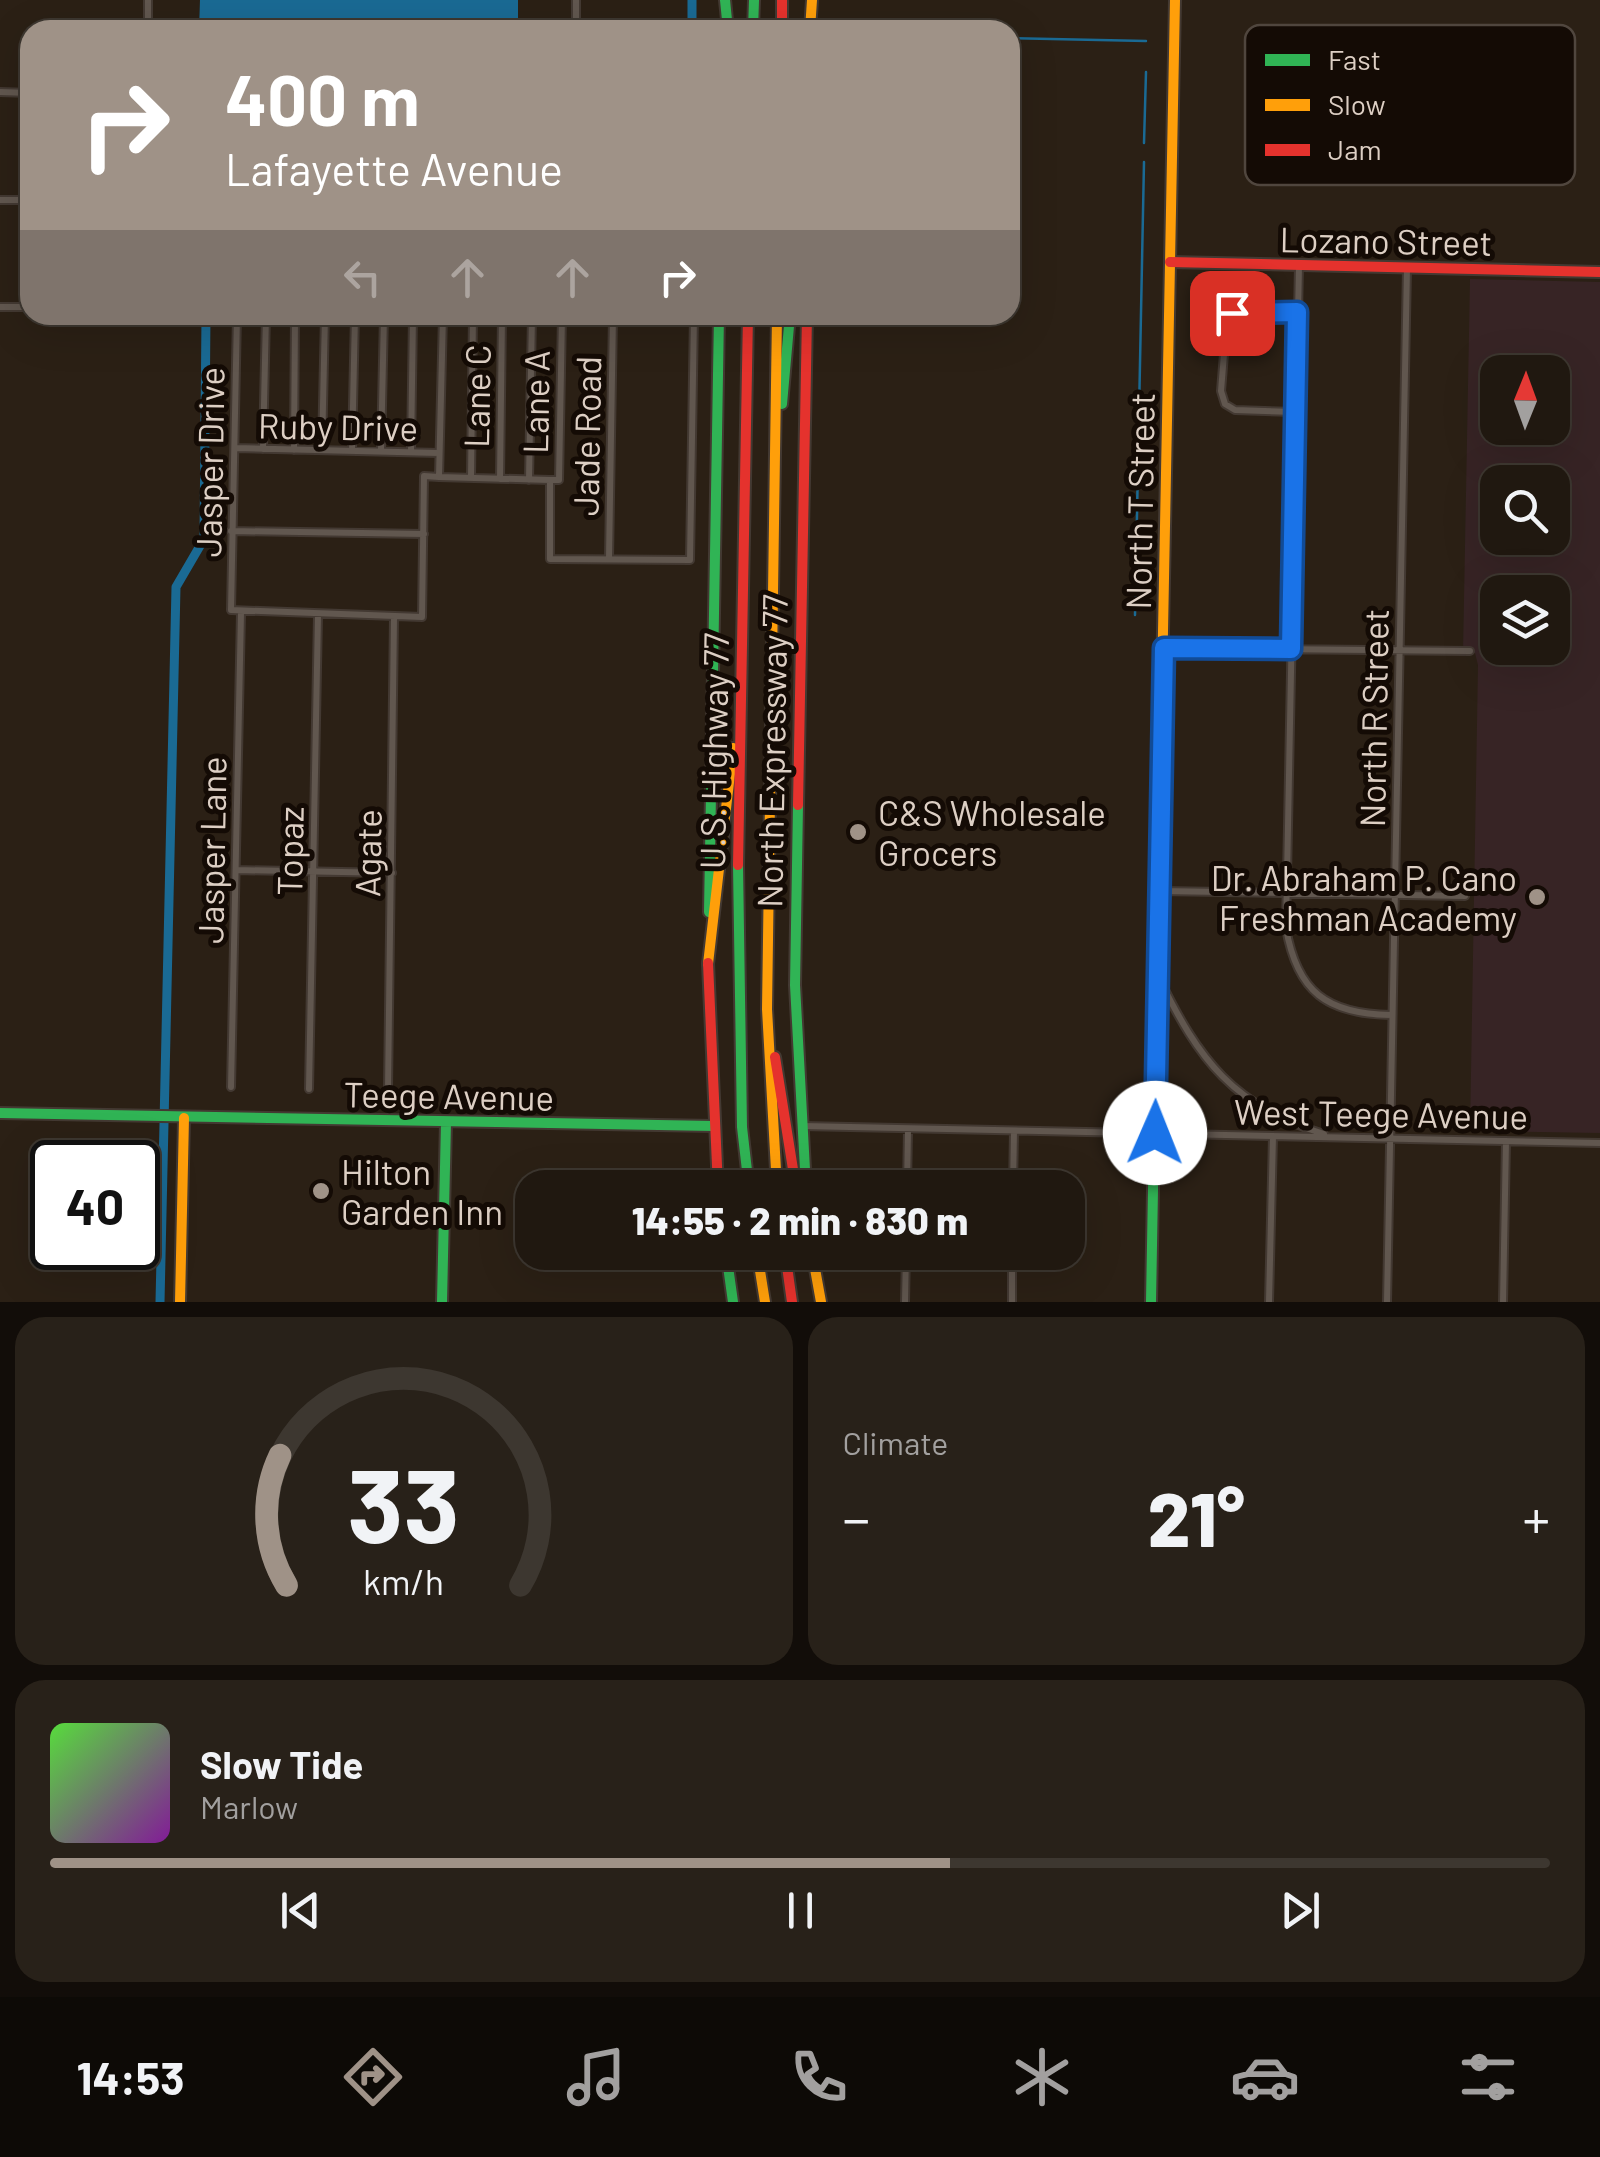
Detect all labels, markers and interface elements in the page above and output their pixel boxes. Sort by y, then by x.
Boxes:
legend [1245,25,1575,185]
text: Fast [1328,42,1381,76]
text: 400 m [225,56,420,140]
icon: right [60,60,190,190]
text: Slow [1328,87,1386,121]
text: Jam [1328,132,1382,166]
text: Lafayette Avenue [225,141,563,195]
street label: Lozano Street [1279,217,1493,263]
icon: left [335,250,390,305]
icon: ahead [440,250,495,305]
icon: ahead [545,250,600,305]
icon: right [650,250,705,305]
pin [1190,271,1275,356]
icon: arrive [1205,286,1260,341]
street label: Lane C [454,344,498,448]
street label: Lane A [513,350,557,454]
north arrow [1480,355,1570,445]
map controls [1480,355,1570,665]
street label: Jade Road [564,356,608,516]
street label: Jasper Drive [186,366,232,558]
street label: North T Street [1116,392,1162,610]
street label: Ruby Drive [258,404,418,448]
button: search [1480,465,1570,555]
button: layers [1480,575,1570,665]
street label: North Expressway 77 [747,594,795,908]
street label: North R Street [1350,608,1396,828]
street label: U.S. Highway 77 [690,632,736,870]
street label: Jasper Lane [188,756,234,944]
place label: C&S Wholesale Grocers [878,791,1106,873]
street label: Topaz [267,806,311,896]
street label: Agate [345,809,389,897]
marker: C&S Wholesale Grocers [847,821,869,843]
place label: Dr. Abraham P. Cano Freshman Academy [1211,856,1517,938]
marker: Dr. Abraham P. Cano Freshman Academy [1526,886,1548,908]
street label: Teege Avenue [343,1072,555,1118]
position arrow [1103,1081,1207,1185]
street label: West Teege Avenue [1234,1089,1528,1137]
speed limit sign: 40 [30,1140,160,1270]
place label: Hilton Garden Inn [341,1150,503,1232]
marker: Hilton Garden Inn [310,1180,332,1202]
text: 14:55 · 2 min · 830 m [632,1197,968,1243]
text: Climate [843,1423,948,1461]
text: 33 [348,1439,460,1564]
text: 21° [1148,1472,1245,1562]
text: − [843,1484,870,1550]
text: + [1522,1484,1550,1550]
text: km/h [363,1559,444,1602]
text: Slow Tide [200,1741,363,1787]
text: Marlow [200,1787,298,1825]
icon: previous [273,1883,328,1938]
icon: pause [773,1883,828,1938]
icon: next [1273,1883,1328,1938]
icon: directions [338,2042,408,2112]
icon: music [561,2042,631,2112]
icon: phone [784,2042,854,2112]
icon: climate [1007,2042,1077,2112]
icon: car [1230,2042,1300,2112]
icon: filters [1453,2042,1523,2112]
text: 14:53 [77,2050,185,2104]

